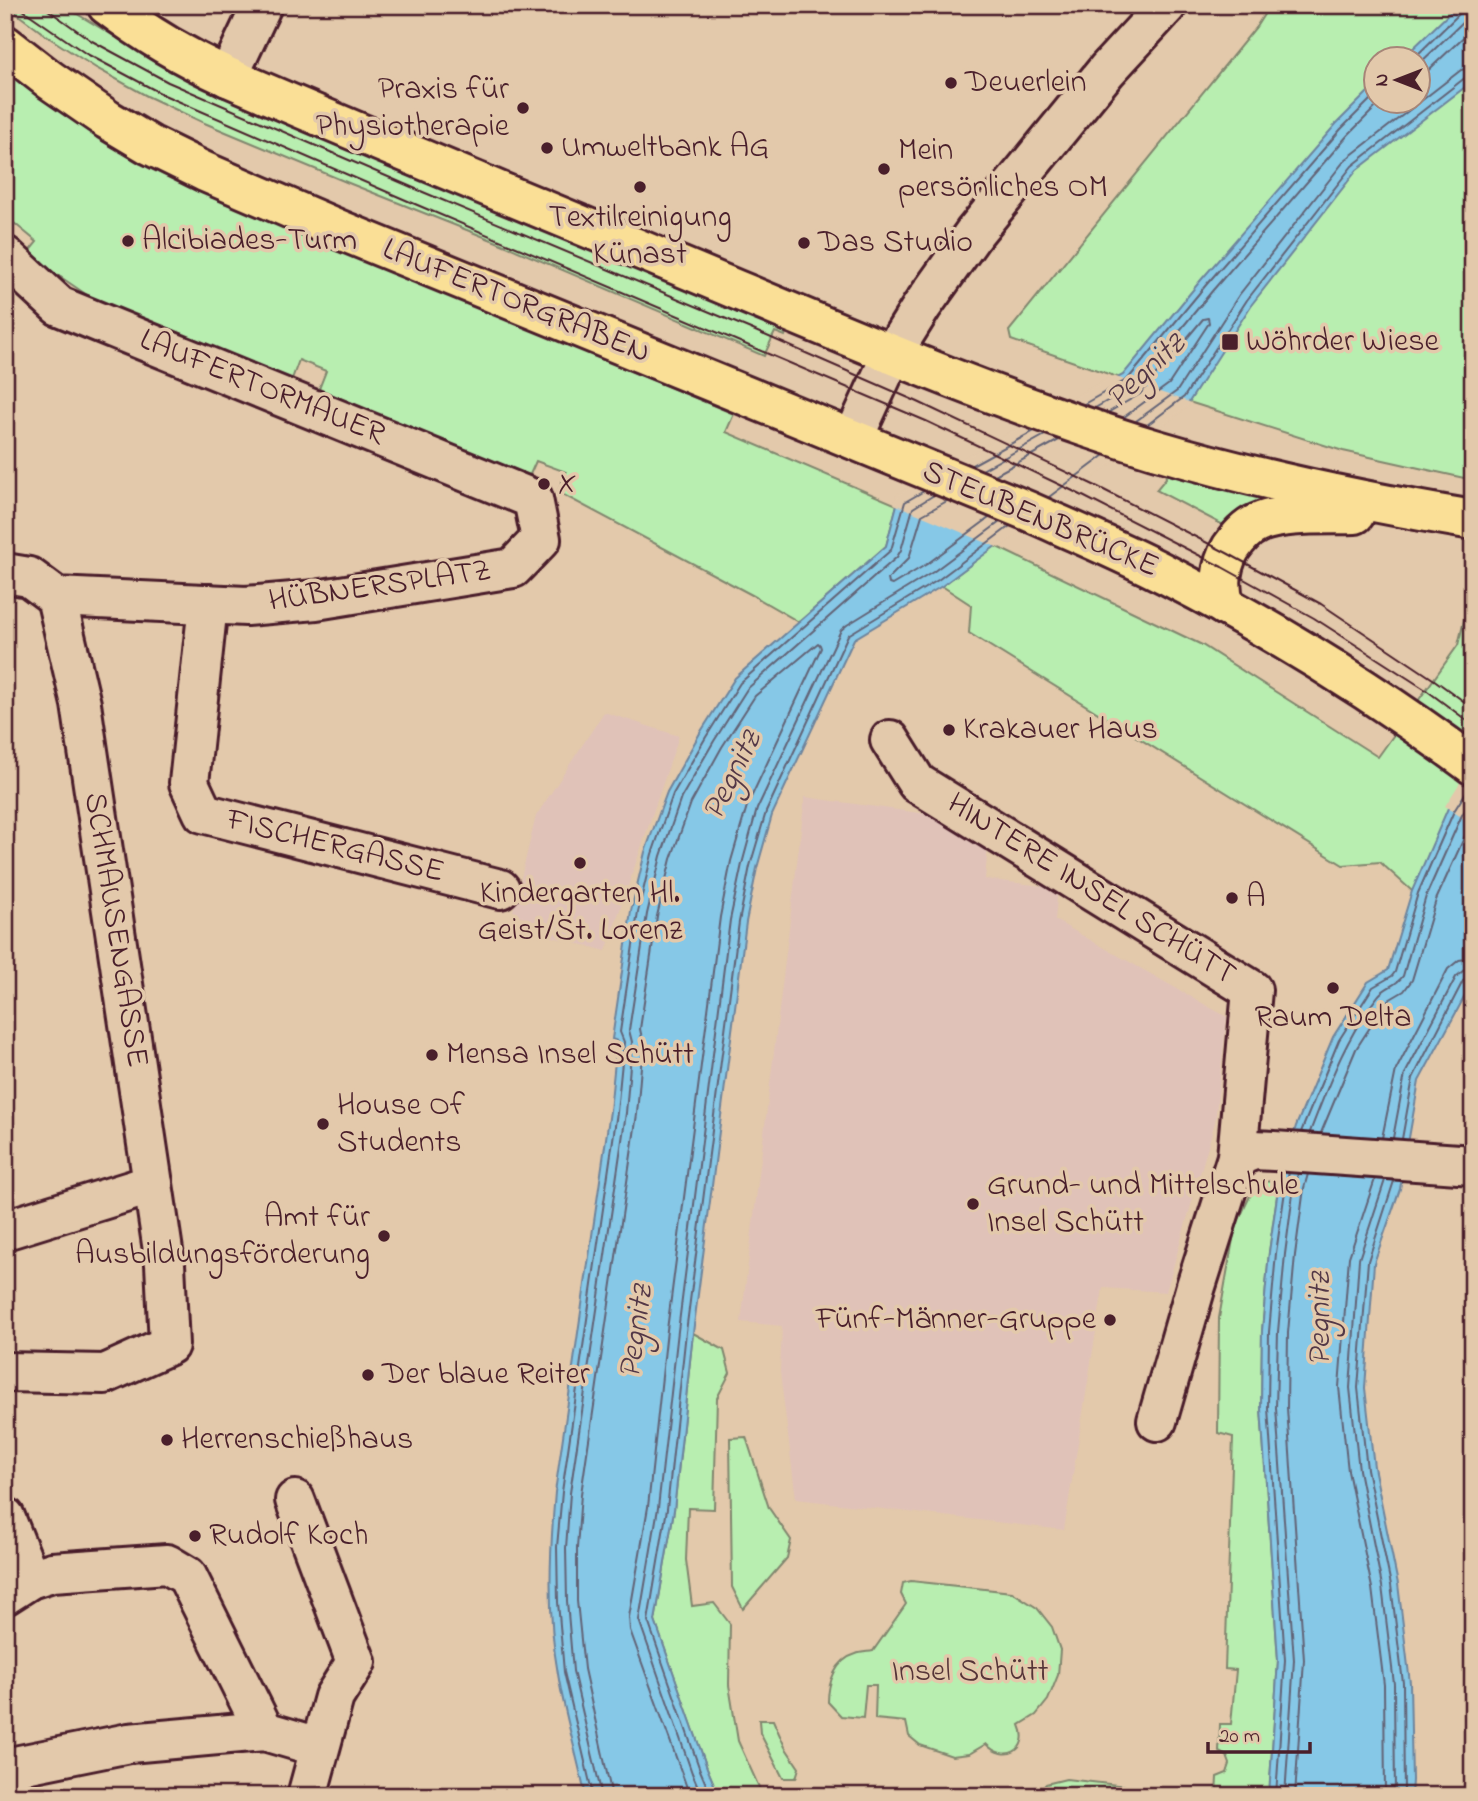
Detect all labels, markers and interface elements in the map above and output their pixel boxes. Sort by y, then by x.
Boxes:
north arrow [1362,46,1432,116]
place label: Deuerlein [964,60,1087,107]
place label: Praxis für Physiotherapie [316,67,510,151]
text: N [1369,73,1396,86]
marker: Deuerlein [943,75,959,91]
marker: Praxis für Physiotherapie [515,100,531,116]
place label: Umweltbank AG [561,125,769,172]
place label: Mein persönliches OM [898,128,1108,212]
marker: Umweltbank AG [539,140,555,156]
marker: Mein persönliches OM [876,161,892,177]
marker: Textilreinigung Künast [632,179,648,195]
place label: Textilreinigung Künast [548,195,732,279]
place label: Alcibiades-Turm [142,218,357,265]
place label: Das Studio [817,220,973,267]
street label: LAUFERTORGRABEN [375,227,657,377]
marker: Alcibiades-Turm [120,233,136,249]
marker: Das Studio [796,235,812,251]
street label: LAUFERTORMAUER [132,317,392,459]
place label: Wöhrder Wiese [1246,319,1440,366]
water label: Pegnitz [1095,321,1199,422]
marker: Wöhrder Wiese [1220,332,1240,352]
street label: STEUBENBRÜCKE [914,449,1166,591]
place label: X [558,461,576,508]
marker: X [536,476,552,492]
street label: HÜBNERSPLATZ [266,548,494,626]
place label: Krakauer Haus [963,707,1158,754]
water label: Pegnitz [691,721,777,829]
marker: Krakauer Haus [941,722,957,738]
street label: HINTERE INSEL SCHÜTT [937,782,1245,998]
street label: SCHMAUSENGASSE [70,789,160,1071]
street label: FISCHERGASSE [220,797,449,897]
marker: Kindergarten Hl. Geist/St. Lorenz [572,855,588,871]
place label: Kindergarten Hl. Geist/St. Lorenz [478,871,683,955]
place label: A [1246,875,1266,922]
marker: A [1224,890,1240,906]
marker: Raum Delta [1325,980,1341,996]
place label: Raum Delta [1254,995,1412,1042]
place label: Mensa Insel Schütt [446,1032,694,1079]
marker: Mensa Insel Schütt [424,1047,440,1063]
place label: House Of Students [337,1083,465,1167]
marker: House Of Students [315,1116,331,1132]
place label: Grund- und Mittelschule Insel Schütt [987,1163,1300,1247]
place label: Amt für Ausbildungsförderung [75,1195,370,1279]
marker: Grund- und Mittelschule Insel Schütt [965,1196,981,1212]
marker: Amt für Ausbildungsförderung [376,1228,392,1244]
water label: Pegnitz [1297,1270,1346,1366]
water label: Pegnitz [607,1280,669,1382]
place label: Fünf-Männer-Gruppe [815,1297,1097,1344]
marker: Fünf-Männer-Gruppe [1102,1312,1118,1328]
place label: Der blaue Reiter [381,1352,590,1399]
marker: Der blaue Reiter [360,1367,376,1383]
place label: Herrenschießhaus [181,1417,413,1464]
marker: Herrenschießhaus [159,1432,175,1448]
place label: Rudolf Koch [209,1513,368,1560]
marker: Rudolf Koch [187,1528,203,1544]
park label: Insel Schütt [892,1649,1049,1696]
scale bar [1208,1710,1310,1754]
text: 20 m [1219,1722,1260,1752]

